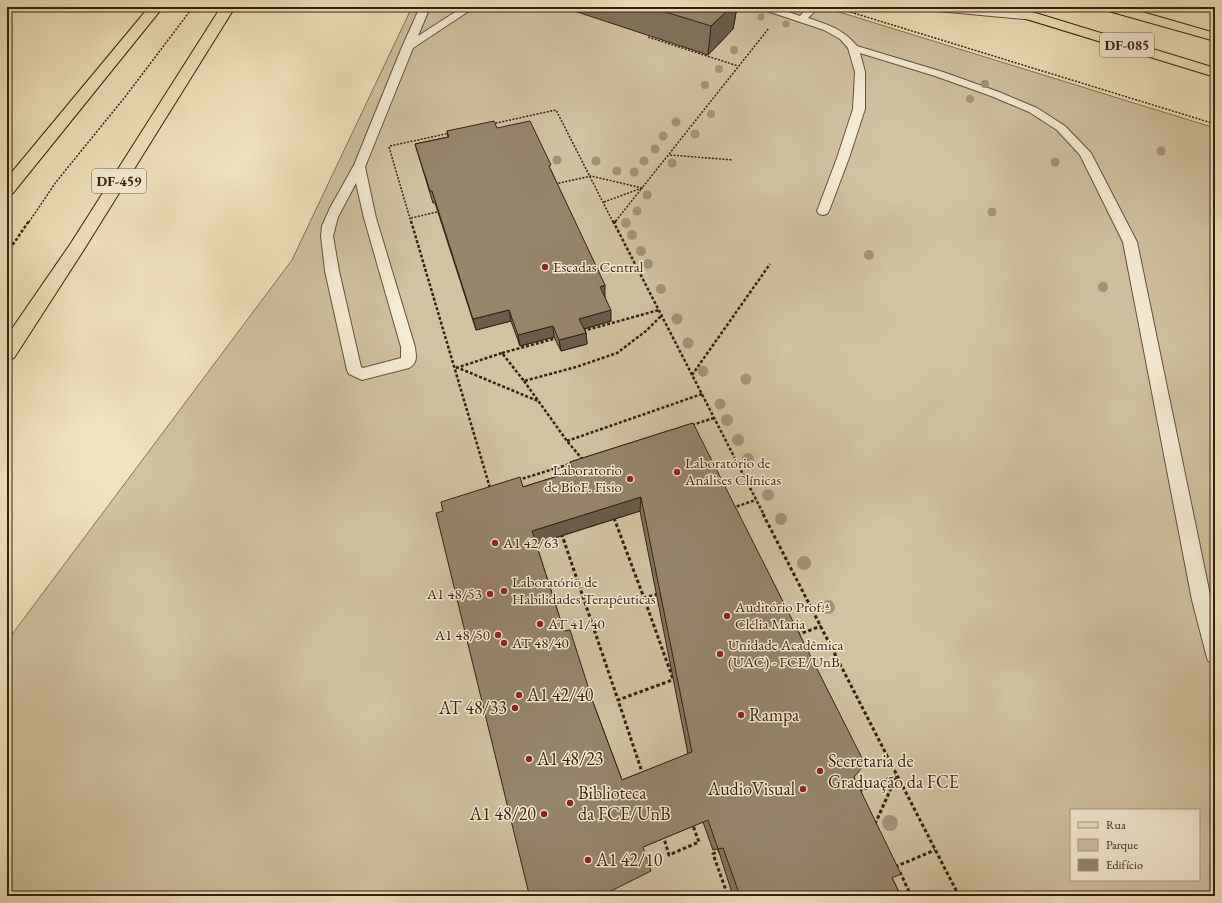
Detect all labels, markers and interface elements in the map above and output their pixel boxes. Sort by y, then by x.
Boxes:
road number: DF-085 [1100,33,1154,57]
road number: DF-459 [92,169,146,193]
place label: Escadas Central [553,257,644,276]
marker: Escadas Central [540,262,550,272]
place label: Laboratório de Análises Clínicas [684,453,781,489]
place label: Laboratorio de BioF. Fisio [544,460,622,496]
marker: Laboratório de Análises Clínicas [672,467,682,477]
marker: Laboratorio de BioF. Fisio [625,474,635,484]
place label: A1 42/63 [502,533,558,552]
marker: A1 42/63 [490,538,500,548]
place label: Laboratório de Habilidades Terapêuticas [512,572,656,608]
place label: A1 48/53 [426,584,482,603]
marker: Laboratório de Habilidades Terapêuticas [499,586,509,596]
marker: A1 48/53 [485,589,495,599]
place label: Auditório Prof.ª Clélia Maria [734,597,830,633]
marker: Auditório Prof.ª Clélia Maria [722,611,732,621]
place label: AT 41/40 [547,614,605,633]
marker: AT 41/40 [535,619,545,629]
place label: A1 48/50 [434,625,490,644]
marker: A1 48/50 [493,630,503,640]
place label: AT 48/40 [511,633,569,652]
place label: Unidade Acadêmica (UAC) - FCE/UnB [728,635,844,671]
marker: AT 48/40 [499,638,509,648]
marker: Unidade Acadêmica (UAC) - FCE/UnB [715,649,725,659]
place label: A1 42/40 [526,683,594,706]
marker: A1 42/40 [514,690,524,700]
place label: AT 48/33 [438,696,507,719]
marker: AT 48/33 [510,703,520,713]
place label: Rampa [749,703,800,726]
marker: Rampa [736,710,746,720]
place label: A1 48/23 [536,747,603,770]
place label: Secretaria de Graduação da FCE [828,749,959,793]
marker: A1 48/23 [524,754,534,764]
marker: Secretaria de Graduação da FCE [815,766,825,776]
place label: AudioVisual [707,777,795,800]
place label: Biblioteca da FCE/UnB [578,781,671,825]
marker: AudioVisual [798,784,808,794]
marker: Biblioteca da FCE/UnB [565,798,575,808]
place label: A1 48/20 [469,802,536,825]
marker: A1 48/20 [539,809,549,819]
legend [1070,809,1200,881]
text: Rua [1106,817,1126,833]
text: Parque [1106,837,1138,853]
place label: A1 42/10 [595,848,663,871]
marker: A1 42/10 [583,855,593,865]
text: Edifício [1106,857,1143,873]

